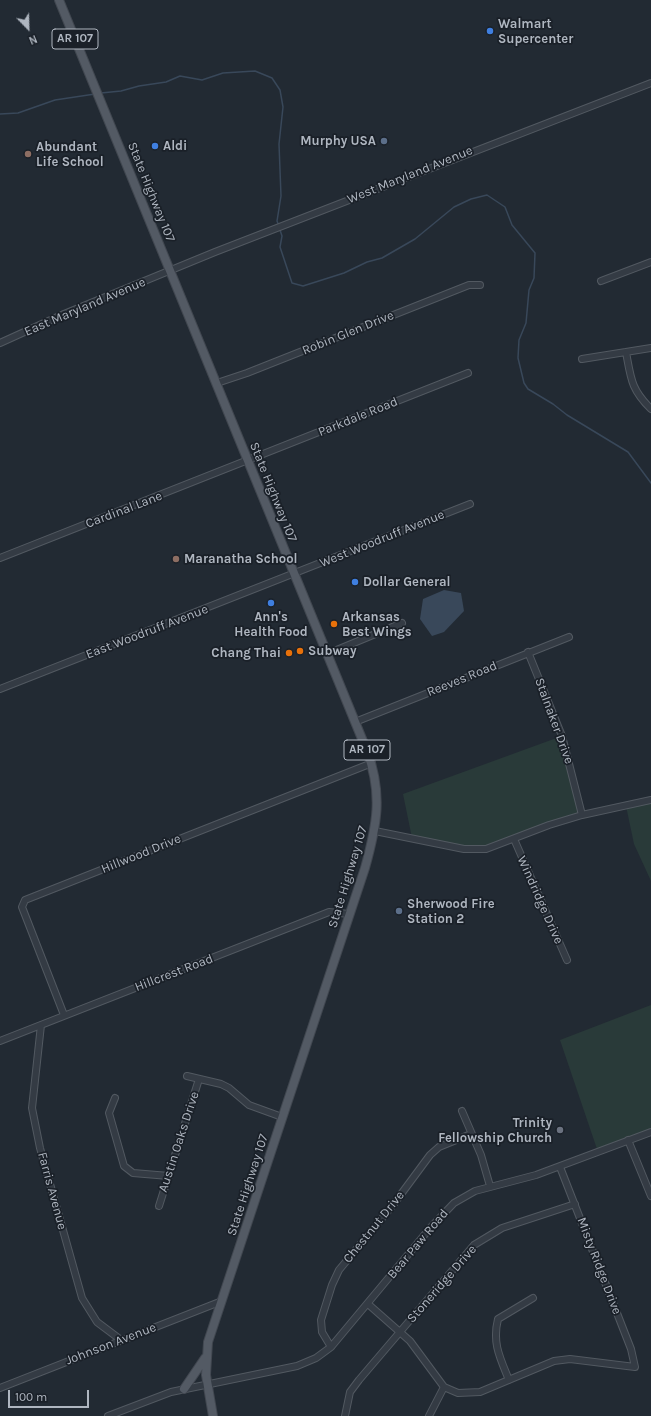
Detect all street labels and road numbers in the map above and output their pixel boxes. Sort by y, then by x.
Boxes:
road number: AR 107 [52,29,98,49]
street label: State Highway 107 [124,140,178,244]
street label: West Maryland Avenue [345,143,475,207]
street label: East Maryland Avenue [22,274,148,340]
street label: Robin Glen Drive [300,307,396,359]
street label: Parkdale Road [316,394,400,440]
street label: State Highway 107 [246,440,300,544]
street label: Cardinal Lane [83,488,165,532]
street label: West Woodruff Avenue [317,507,447,571]
street label: East Woodruff Avenue [84,601,210,663]
street label: Reeves Road [425,658,499,700]
street label: Stalnaker Drive [531,676,577,766]
road number: AR 107 [344,740,390,760]
street label: State Highway 107 [325,824,371,930]
street label: Hillwood Drive [99,831,183,877]
street label: Windridge Drive [514,854,566,946]
street label: Hillcrest Road [133,951,215,995]
street label: Austin Oaks Drive [155,1090,203,1194]
street label: State Highway 107 [224,1132,272,1238]
street label: Farris Avenue [34,1151,70,1231]
street label: Chestnut Drive [340,1188,408,1266]
street label: Bear Paw Road [384,1206,452,1282]
street label: Misty Ridge Drive [573,1215,625,1317]
street label: Stoneridge Drive [404,1242,480,1326]
street label: Johnson Avenue [64,1320,158,1368]

